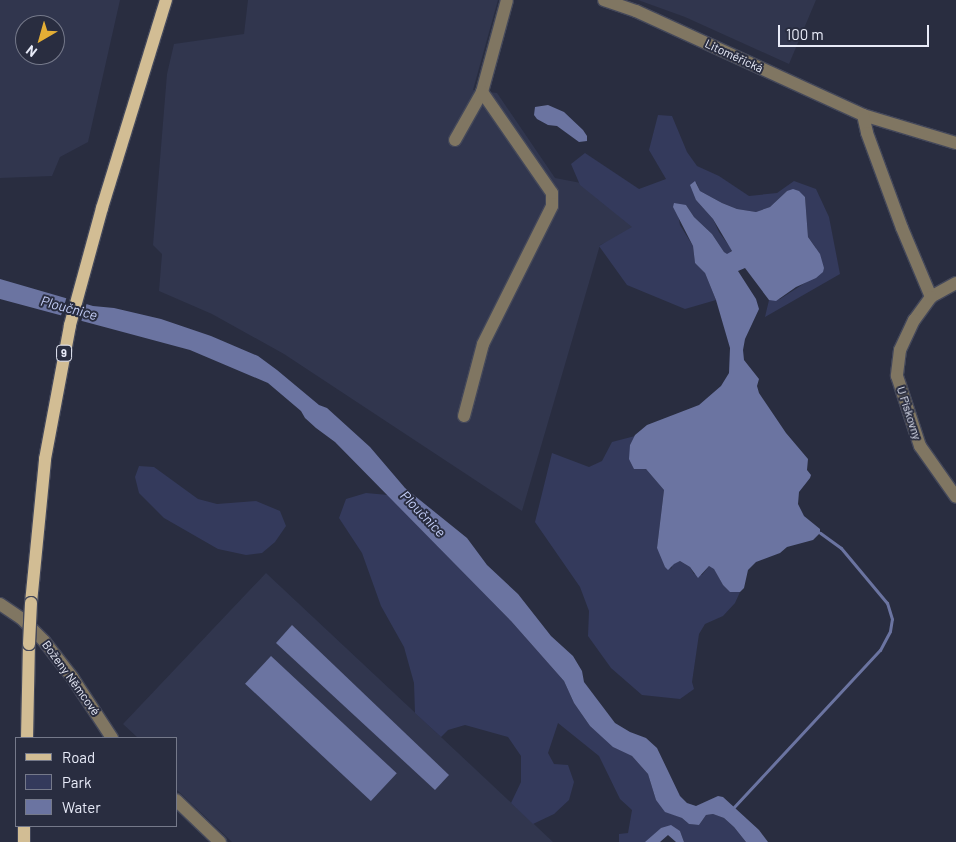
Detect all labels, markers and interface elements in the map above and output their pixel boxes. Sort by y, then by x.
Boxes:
north arrow [15,15,65,65]
scale bar [781,15,932,47]
text: 100 m [786,25,824,43]
street label: Litoměřická [703,36,765,76]
text: N [22,42,40,61]
water label: Ploučnice [39,292,99,324]
road number: 9 [55,344,73,362]
street label: U Pískovny [894,384,924,442]
water label: Ploučnice [397,487,449,541]
street label: Boženy Němcové [39,638,103,718]
legend [15,737,178,827]
text: Road [62,748,95,766]
text: Park [62,773,91,791]
text: Water [62,798,101,816]

